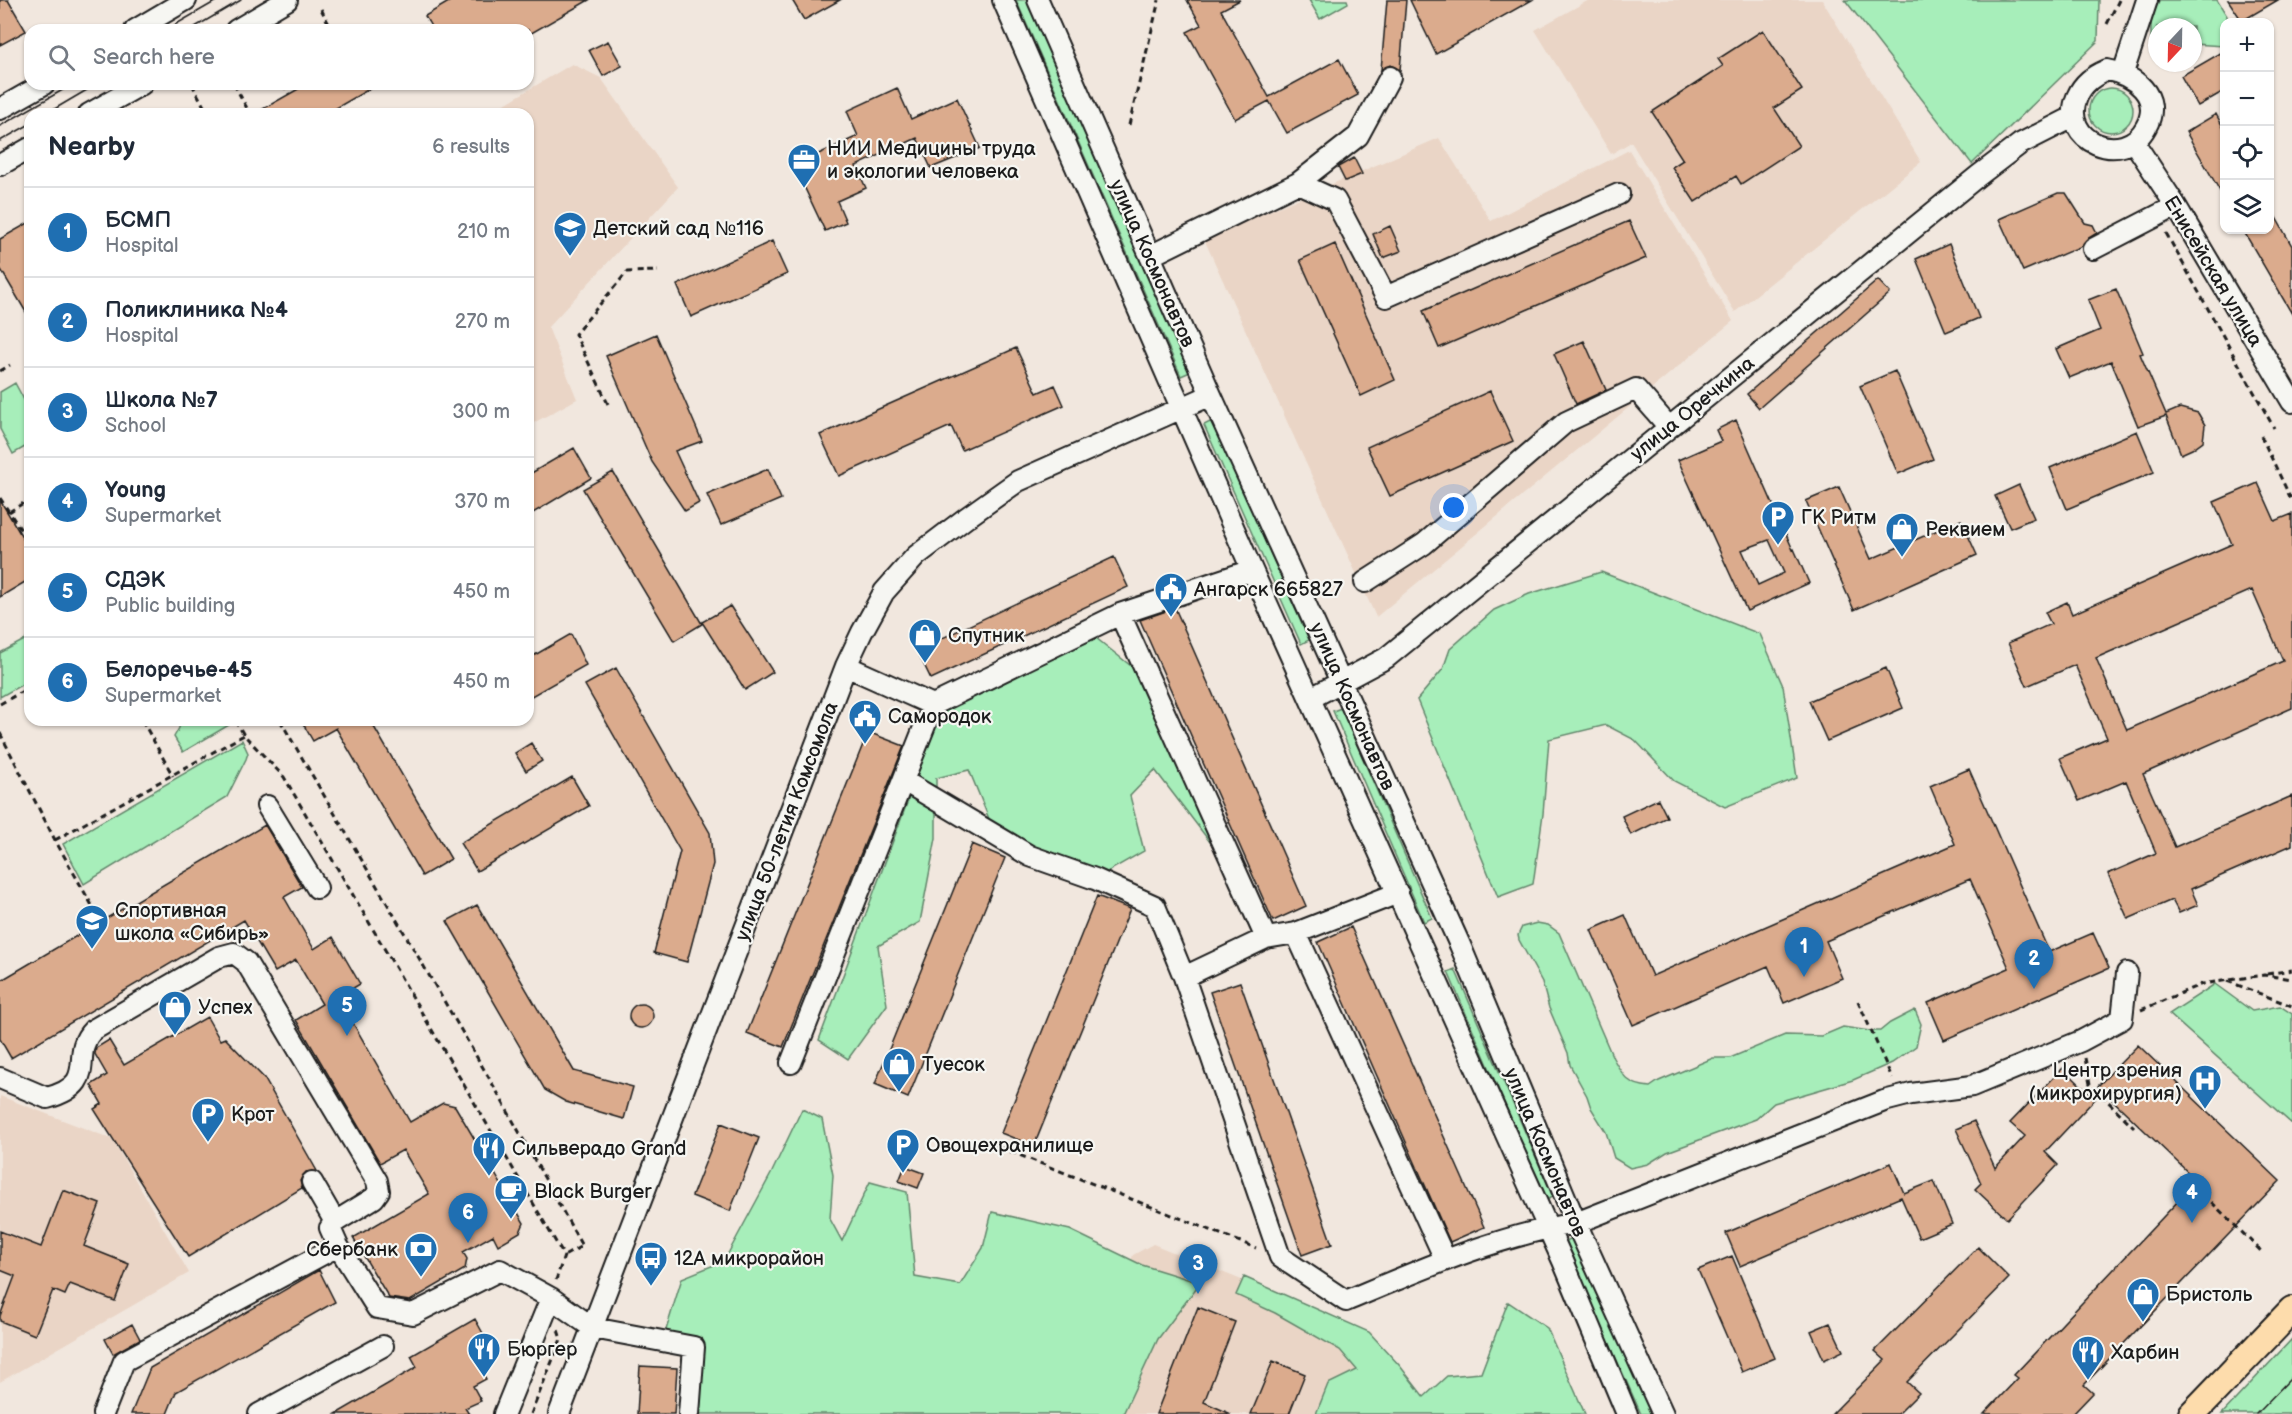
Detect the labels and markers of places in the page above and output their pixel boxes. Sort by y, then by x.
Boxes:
place label: НИИ Медицины труда и экологии человека [827,137,1036,184]
office icon: НИИ Медицины труда и экологии человека [786,142,822,189]
school or university icon: Детский сад №116 [552,210,588,257]
place label: Детский сад №116 [593,217,764,241]
parking icon: ГК Ритм [1760,499,1796,546]
place label: ГК Ритм [1801,506,1877,530]
shop icon: Реквием [1884,511,1920,558]
place label: Реквием [1925,518,2005,542]
public building icon: Ангарск 665827 [1153,571,1189,618]
place label: Ангарск 665827 [1193,578,1343,602]
shop icon: Спутник [907,617,943,664]
place label: Спутник [948,624,1025,648]
public building icon: Самородок [847,698,883,745]
place label: Самородок [888,705,992,729]
place label: Спортивная школа «Сибирь» [115,899,269,946]
school or university icon: Спортивная школа «Сибирь» [74,903,110,950]
pin: 1 [1784,928,1824,977]
pin: 2 [2014,940,2054,989]
pin: 5 [328,986,366,1036]
shop icon: Успех [157,989,193,1036]
place label: Успех [198,996,253,1020]
shop icon: Туесок [881,1046,917,1093]
place label: Туесок [922,1053,985,1077]
place label: Центр зрения (микрохирургия) [2029,1059,2182,1106]
hospital icon: Центр зрения (микрохирургия) [2187,1063,2223,1110]
parking icon: Крот [190,1096,226,1143]
place label: Крот [231,1103,275,1127]
parking icon: Овощехранилище [885,1127,921,1174]
restaurant icon: Сильверадо Grand [471,1130,507,1177]
place label: Овощехранилище [926,1134,1094,1158]
place label: Сильверадо Grand [512,1137,687,1161]
cafe icon: Black Burger [493,1173,529,1220]
pin: 4 [2172,1174,2212,1223]
place label: Black Burger [534,1180,652,1204]
pin: 6 [448,1194,488,1243]
bank icon: Сбербанк [403,1231,439,1278]
place label: Сбербанк [306,1238,398,1262]
bus stop icon: 12А микрорайон [633,1240,669,1287]
pin: 3 [1178,1244,1218,1294]
place label: 12А микрорайон [674,1247,824,1271]
shop icon: Бристоль [2125,1276,2161,1323]
place label: Бристоль [2166,1283,2253,1307]
restaurant icon: Бюргер [466,1331,502,1378]
restaurant icon: Харбин [2070,1334,2106,1381]
place label: Бюргер [507,1338,578,1362]
place label: Харбин [2111,1341,2180,1365]

